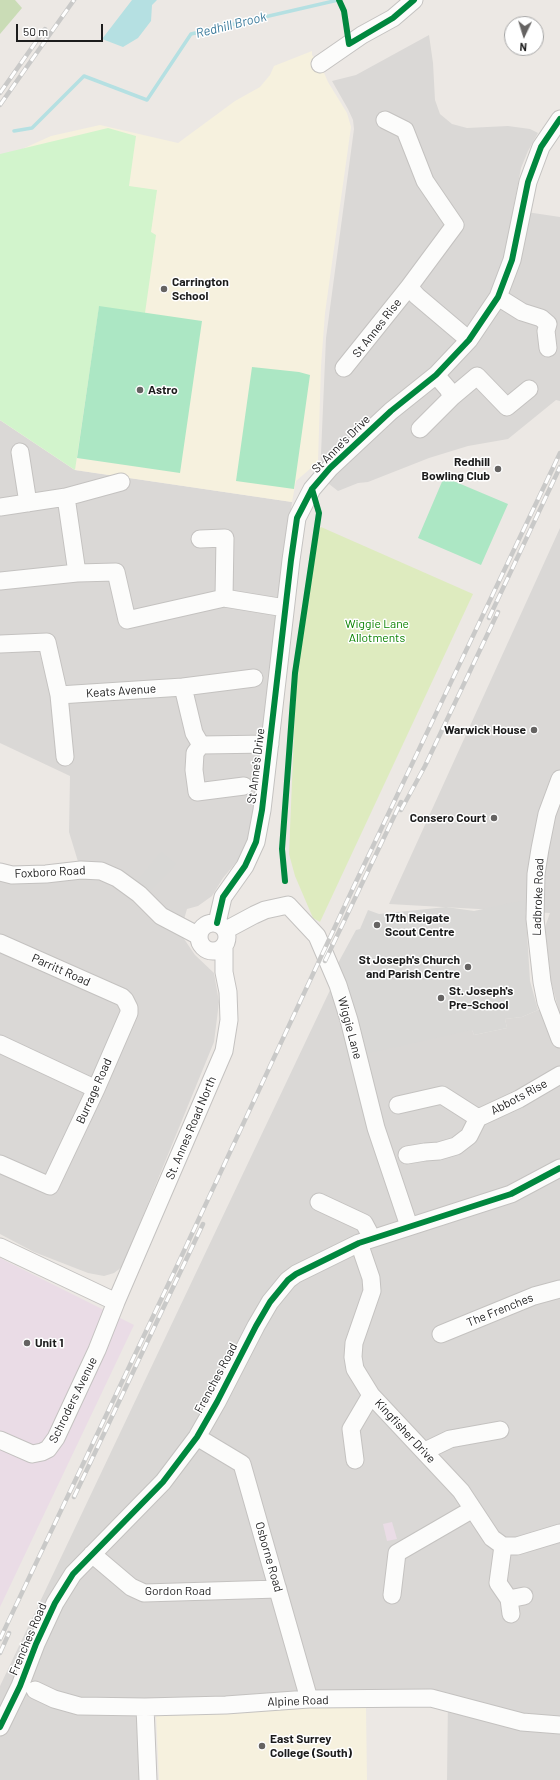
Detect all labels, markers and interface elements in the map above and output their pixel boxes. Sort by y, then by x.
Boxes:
water label: Redhill Brook [194,9,268,41]
scale bar [18,16,105,42]
north arrow [504,16,544,56]
text: 50 m [23,24,48,38]
text: N [519,41,527,54]
place label: Carrington School [172,275,229,303]
marker: Carrington School [159,284,169,294]
street label: St Annes Rise [349,296,405,360]
place label: Astro [148,383,178,397]
marker: Astro [135,385,145,395]
street label: St Anne's Drive [309,412,373,476]
place label: Redhill Bowling Club [422,455,490,483]
marker: Redhill Bowling Club [493,464,503,474]
park label: Wiggie Lane Allotments [345,617,409,645]
street label: Keats Avenue [85,681,157,701]
place label: Warwick House [444,723,526,737]
marker: Warwick House [529,725,539,735]
street label: St Anne's Drive [244,727,268,805]
place label: Consero Court [410,811,486,825]
marker: Consero Court [489,813,499,823]
street label: Ladbroke Road [529,858,547,936]
street label: Foxboro Road [14,863,86,881]
place label: 17th Reigate Scout Centre [385,911,455,939]
marker: 17th Reigate Scout Centre [372,920,382,930]
street label: Parritt Road [29,951,93,989]
place label: St Joseph's Church and Parish Centre [359,953,460,981]
marker: St Joseph's Church and Parish Centre [463,962,473,972]
place label: St. Joseph's Pre-School [449,984,513,1012]
marker: St. Joseph's Pre-School [436,993,446,1003]
street label: Wiggie Lane [335,995,365,1061]
street label: Burrage Road [73,1056,115,1126]
street label: St. Annes Road North [163,1074,219,1182]
street label: Abbots Rise [488,1076,550,1118]
street label: The Frenches [465,1290,535,1330]
place label: Unit 1 [35,1336,63,1350]
marker: Unit 1 [22,1338,32,1348]
street label: Frenches Road [191,1340,241,1416]
street label: Schroders Avenue [46,1355,100,1445]
street label: Kingfisher Drive [372,1396,438,1466]
street label: Osborne Road [252,1520,286,1594]
street label: Gordon Road [145,1584,211,1598]
street label: Frenches Road [6,1601,50,1677]
street label: Alpine Road [267,1693,329,1709]
place label: East Surrey College (South) [270,1732,352,1760]
marker: East Surrey College (South) [257,1741,267,1751]

